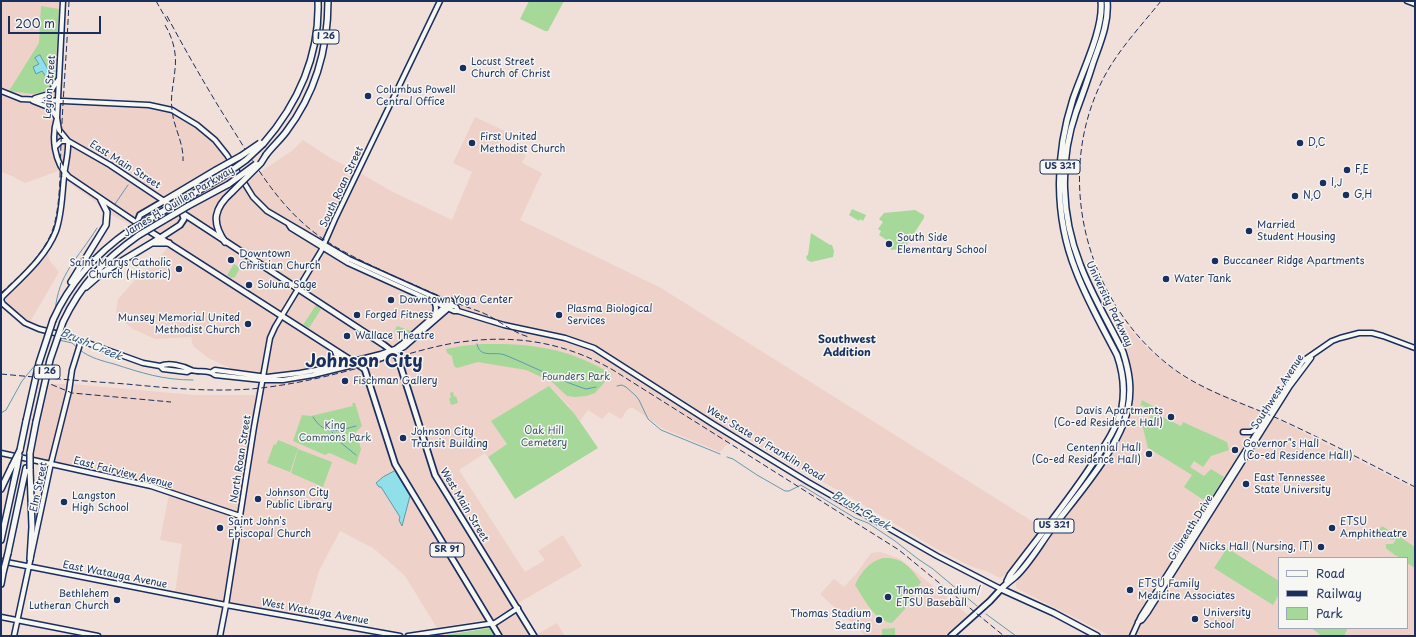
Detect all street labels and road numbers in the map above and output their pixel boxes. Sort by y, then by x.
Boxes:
road number: I 26 [313,30,339,44]
street label: Legion Street [42,55,58,119]
street label: East Main Street [87,138,163,192]
street label: South Roan Street [318,145,366,229]
road number: US 321 [1040,160,1080,174]
street label: James H. Quillen Parkway [122,164,236,240]
street label: University Parkway [1083,259,1135,349]
street label: Southwest Avenue [1249,352,1307,432]
road number: I 26 [34,365,60,379]
street label: West State of Franklin Road [704,404,826,484]
street label: North Roan Street [228,414,254,504]
street label: East Fairview Avenue [72,455,174,491]
street label: Elm Street [28,461,50,513]
street label: West Main Street [437,466,491,544]
street label: Gilbreath Drive [1166,493,1216,563]
road number: US 321 [1034,519,1074,533]
road number: SR 91 [430,543,464,557]
street label: East Watauga Avenue [62,559,168,591]
street label: West Watauga Avenue [260,597,370,627]

